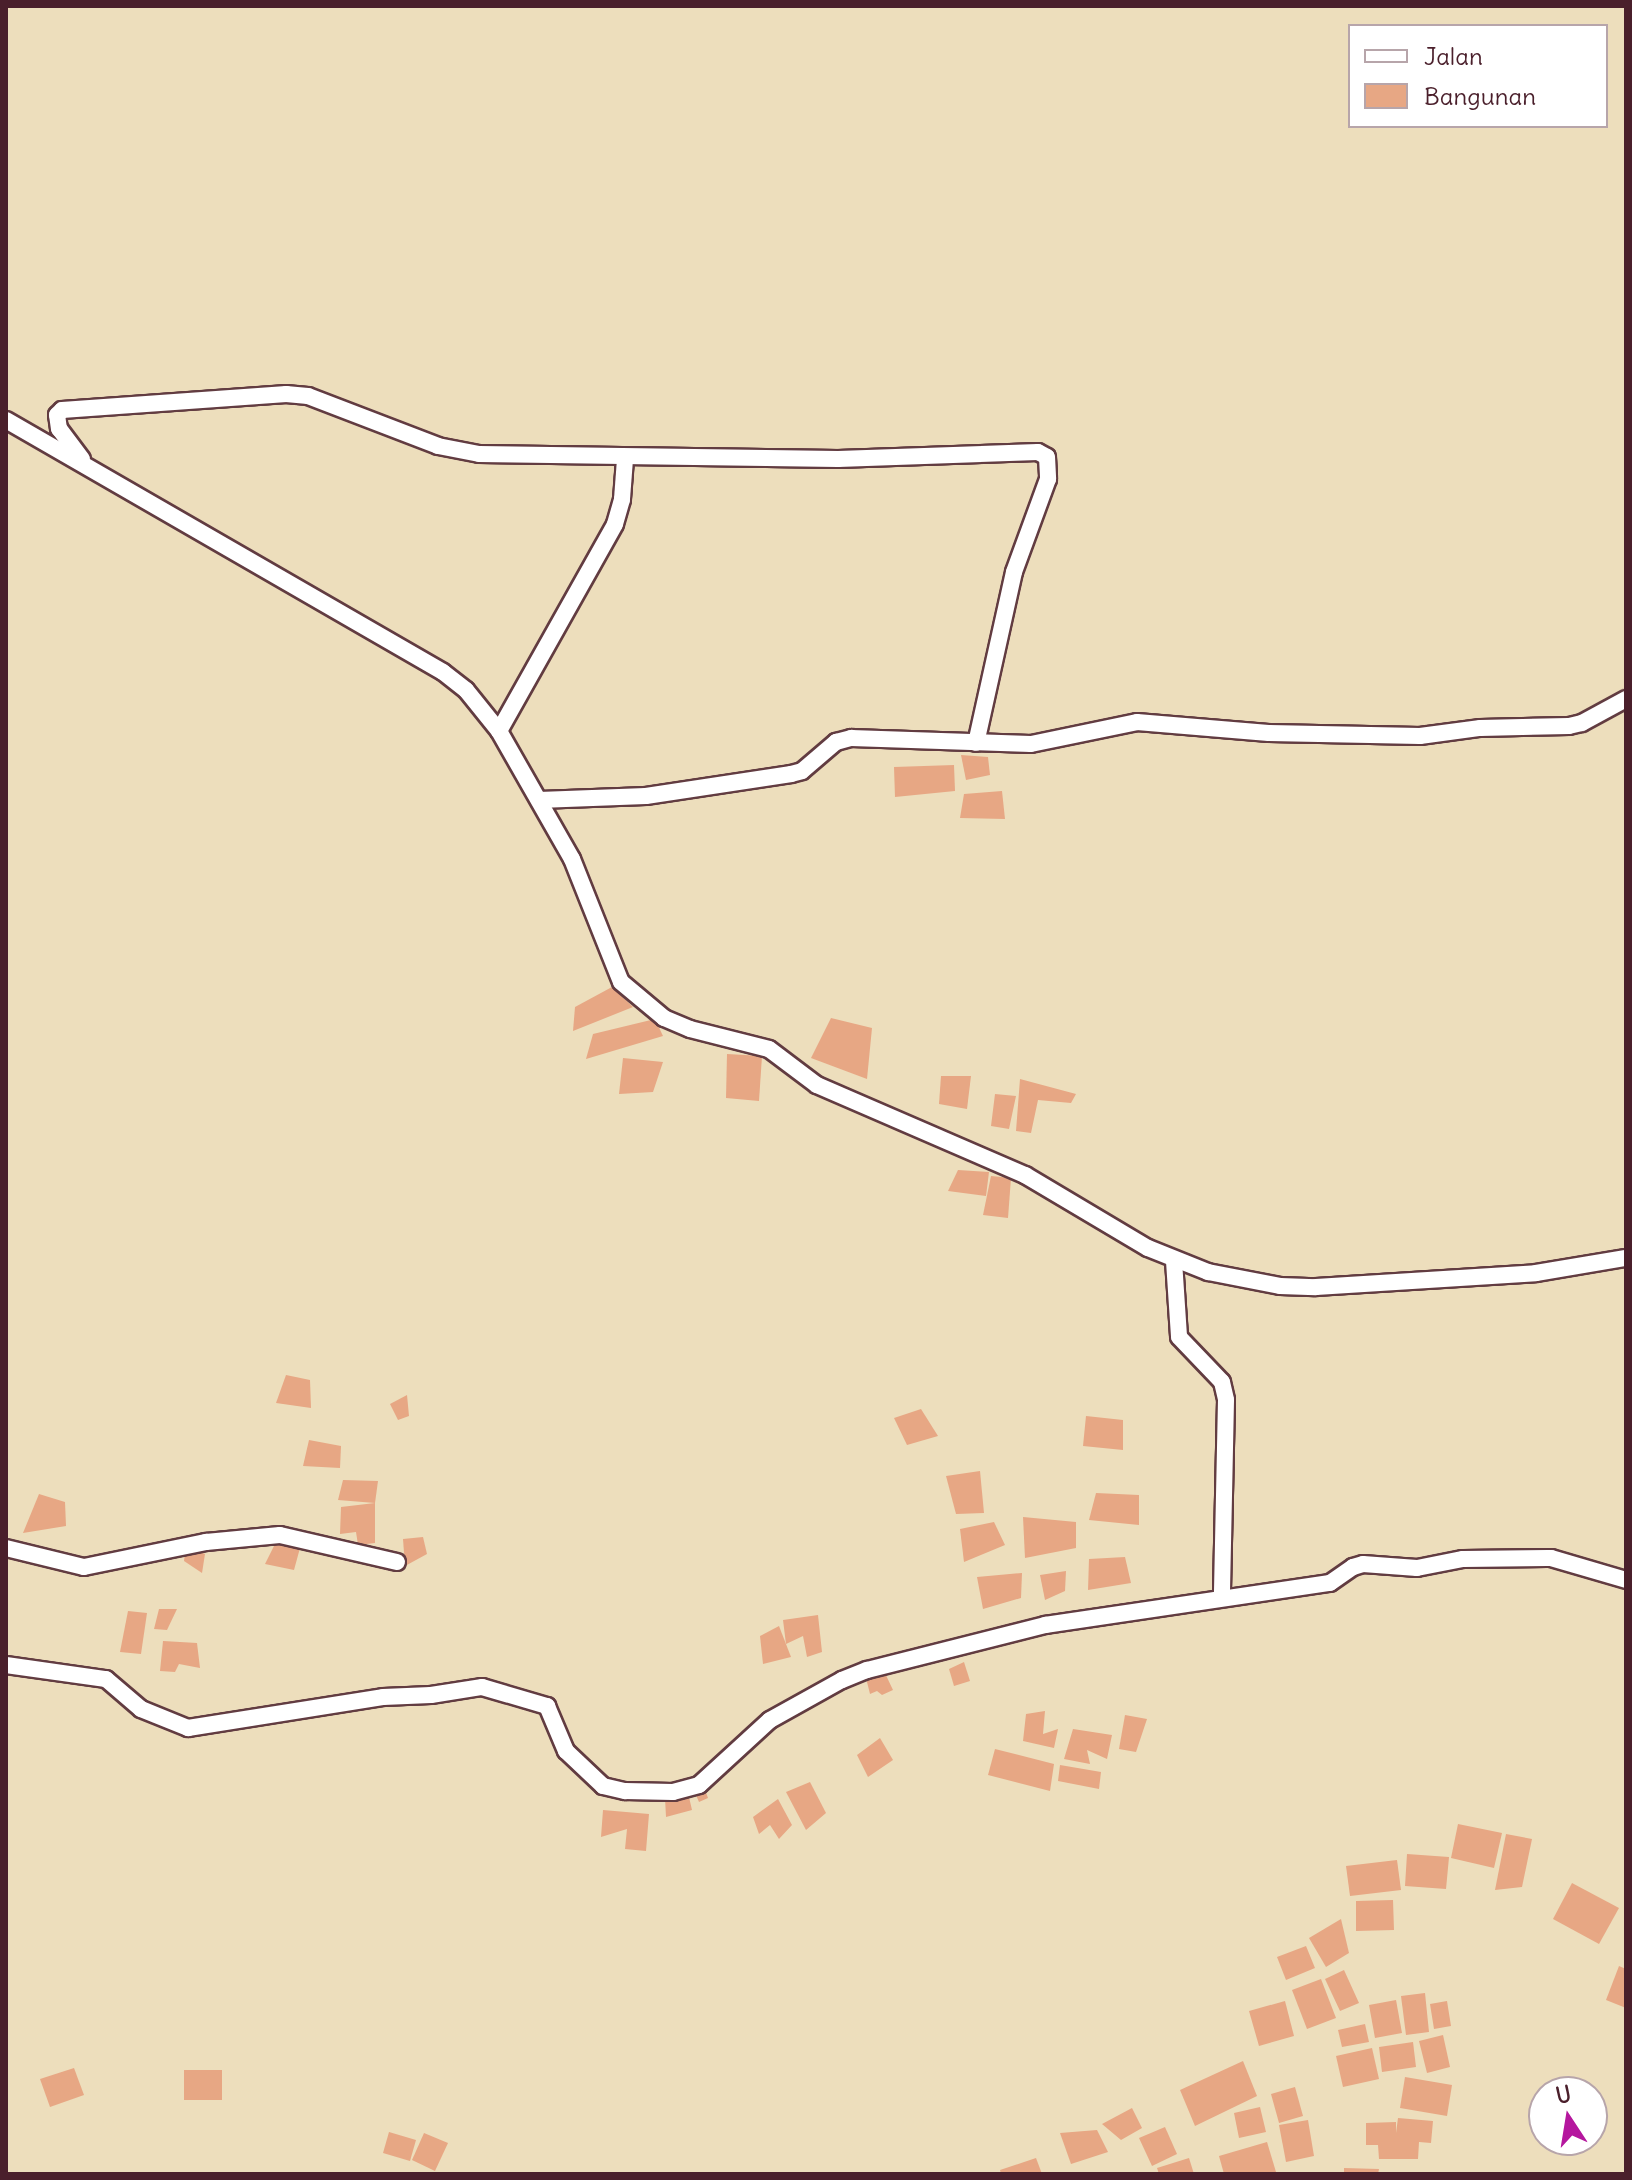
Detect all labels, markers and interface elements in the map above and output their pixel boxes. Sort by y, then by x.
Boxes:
legend [1348,24,1608,128]
text: Jalan [1424,41,1483,71]
text: Bangunan [1424,81,1536,111]
north arrow [1528,2076,1608,2156]
text: U [1553,2079,1574,2110]

